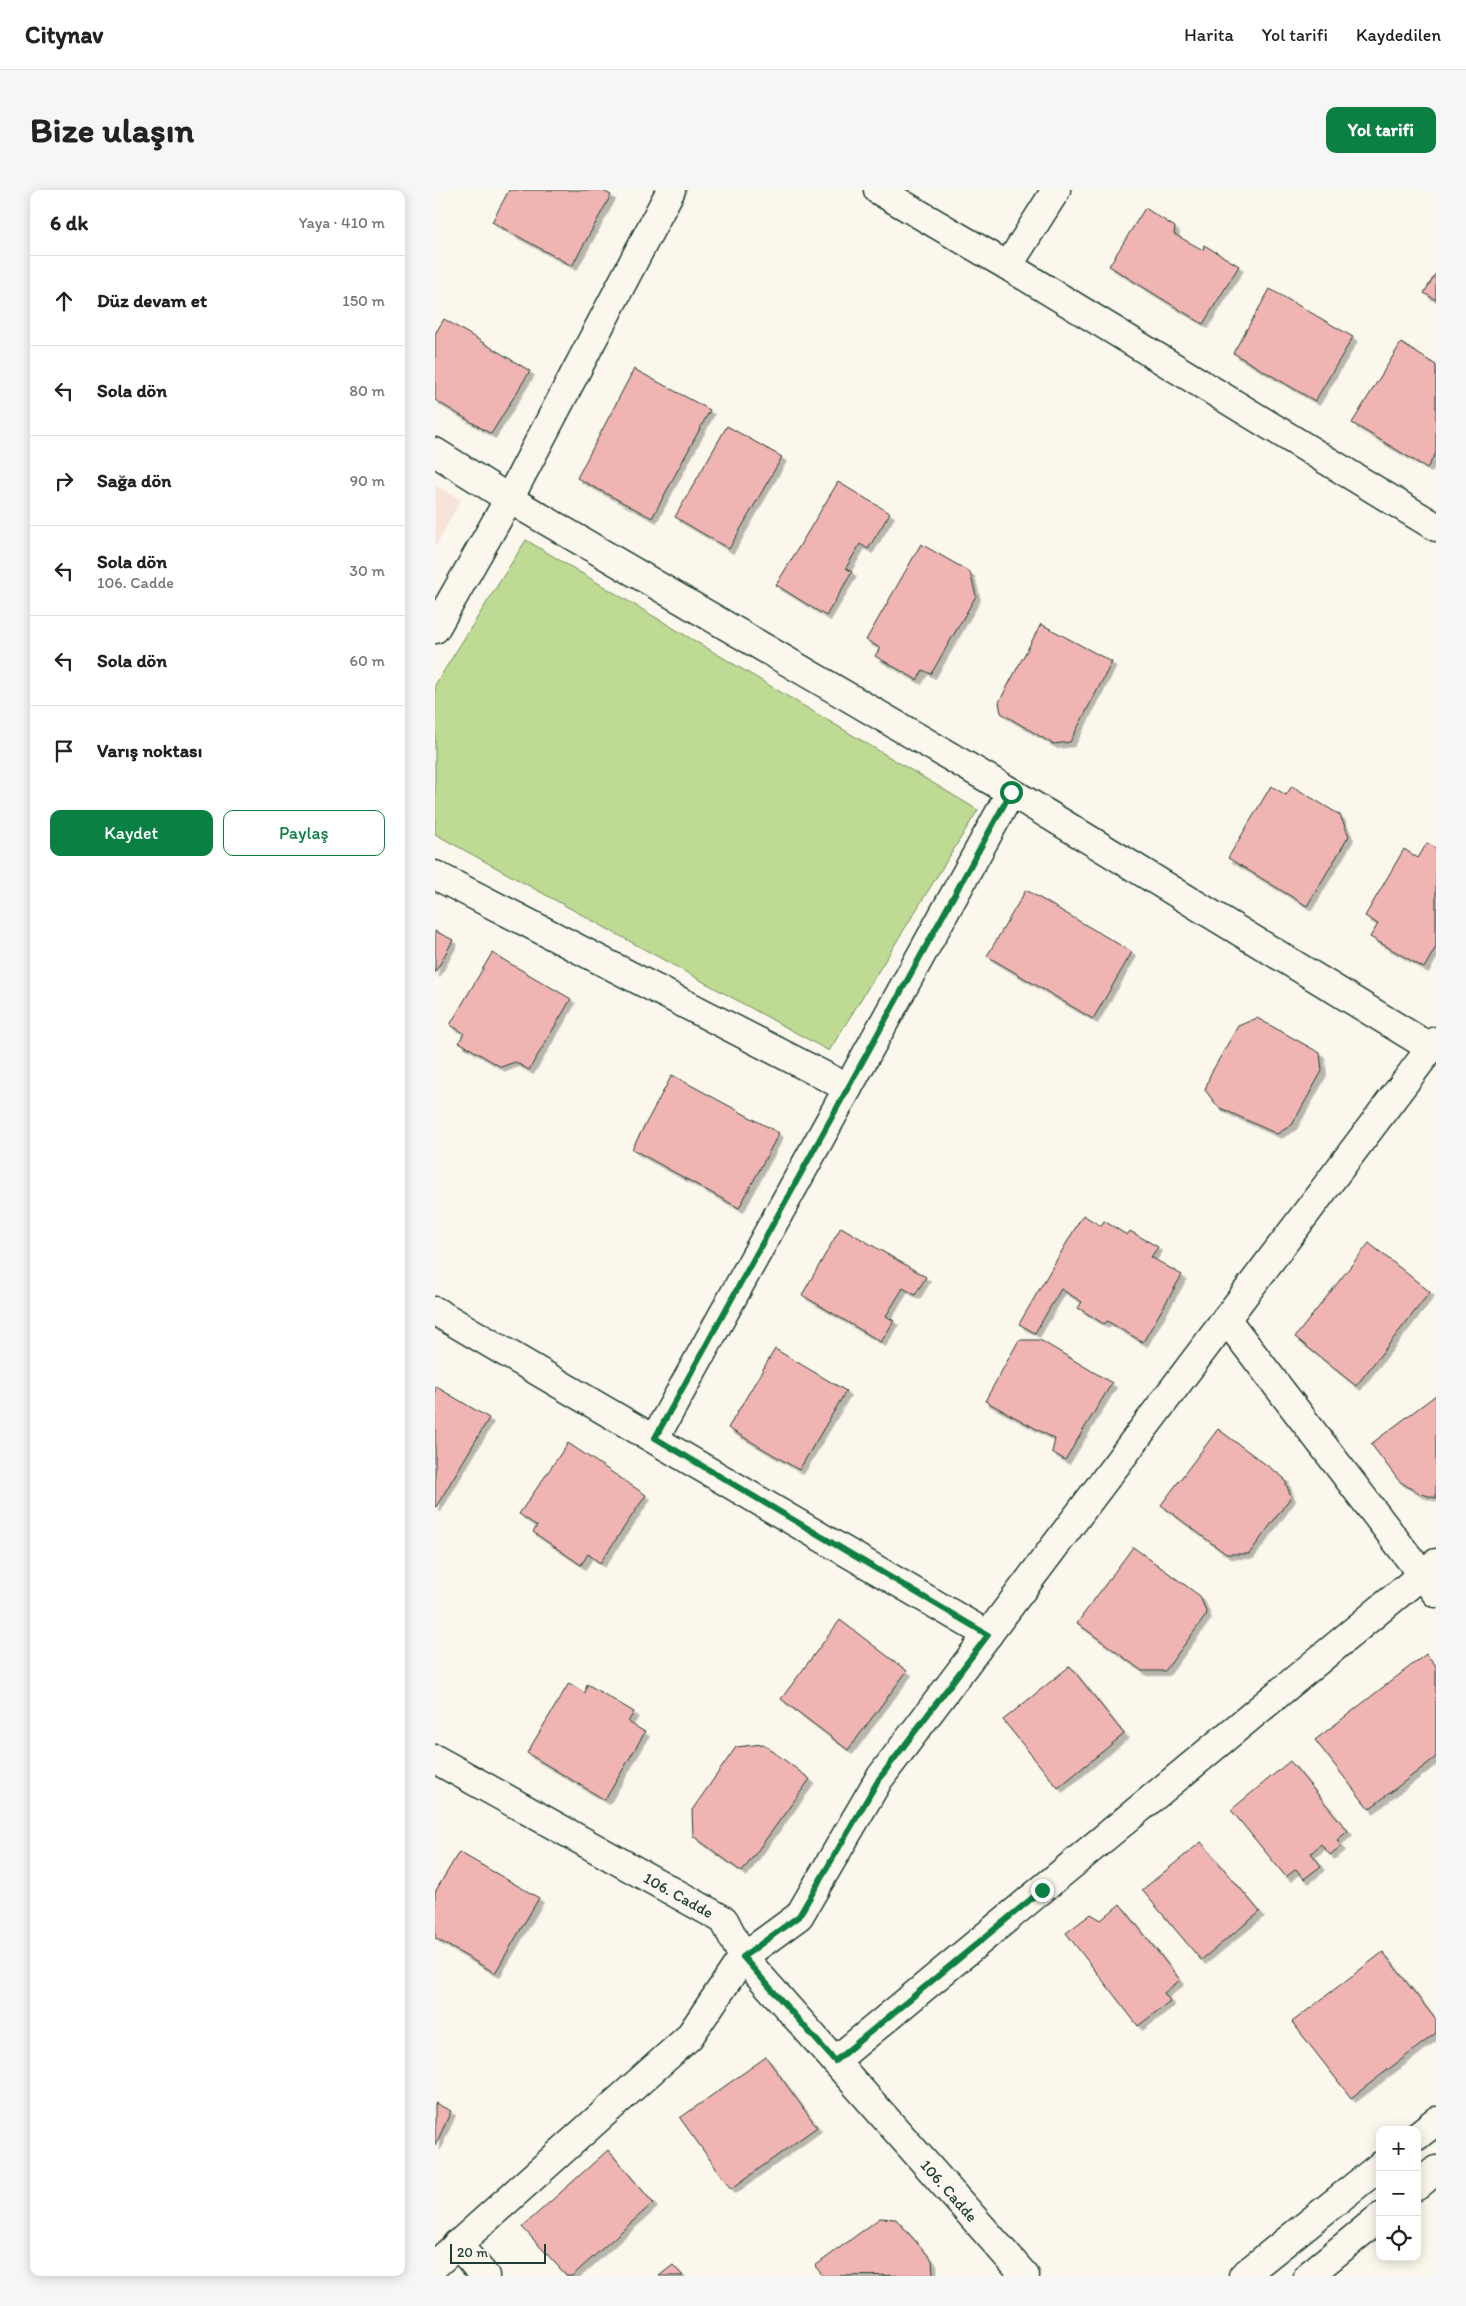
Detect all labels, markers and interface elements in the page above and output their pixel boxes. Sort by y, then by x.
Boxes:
text: Citynav [25,20,103,49]
text: Harita [1184,24,1234,46]
text: Yol tarifi [1262,24,1328,46]
text: Kaydedilen [1356,24,1441,46]
button: Yol tarifi [1326,107,1436,153]
text: Bize ulaşın [30,109,194,151]
text: 6 dk [50,210,88,235]
text: Yaya · 410 m [298,213,385,232]
icon: ahead [50,287,78,315]
text: Düz devam et [97,289,207,312]
text: 150 m [342,291,385,310]
icon: left [50,377,78,405]
text: Sola dön [97,379,167,402]
text: 80 m [349,381,385,400]
icon: right [50,467,78,495]
text: Sağa dön [97,469,171,492]
text: 90 m [350,471,385,490]
text: Sola dön [97,550,167,573]
icon: left [50,557,78,585]
text: 30 m [349,561,385,580]
text: 106. Cadde [97,573,174,592]
icon: left [50,647,78,675]
text: Sola dön [97,649,167,672]
text: 60 m [350,651,385,670]
icon: arrive [50,737,78,765]
text: Varış noktası [97,739,202,762]
route start [1000,781,1023,804]
button: Kaydet [50,810,213,856]
button: Paylaş [223,810,385,856]
street label: 106. Cadde [640,1868,717,1922]
route end [1031,1879,1054,1902]
map controls [1376,2126,1421,2261]
button: + [1376,2126,1421,2171]
street label: 106. Cadde [917,2155,982,2226]
button: − [1376,2171,1421,2216]
button: locate [1376,2216,1421,2261]
scale bar [450,2241,546,2264]
text: 20 m [457,2244,488,2261]

